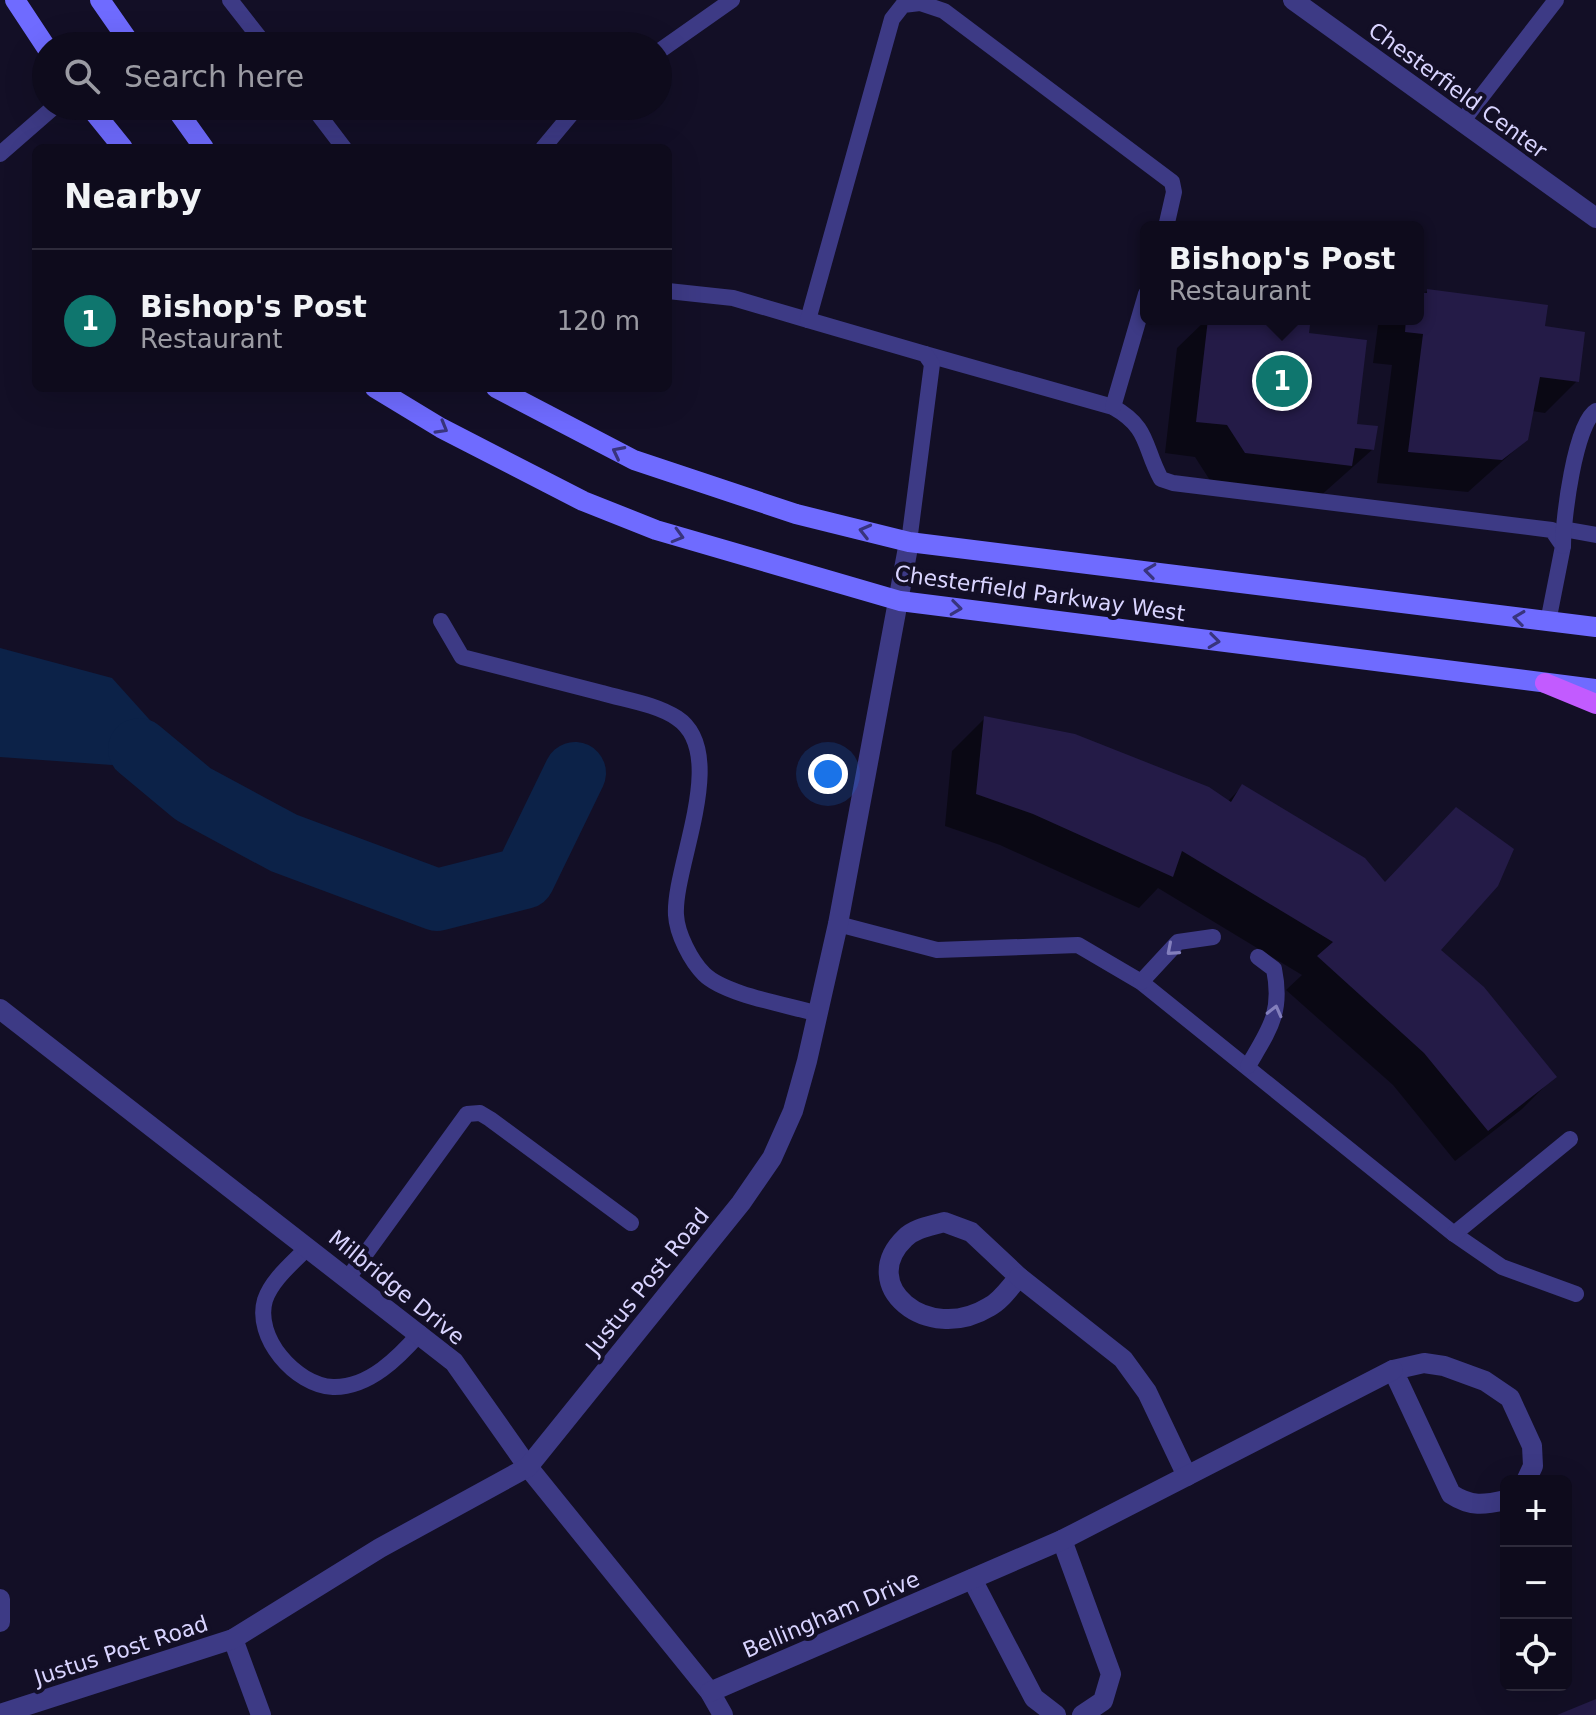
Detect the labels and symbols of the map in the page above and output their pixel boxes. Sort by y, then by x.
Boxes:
street label: Chesterfield Center [1364,17,1552,164]
pin: 1 [1256,351,1308,411]
one-way arrow [433,418,448,434]
one-way arrow [611,446,626,461]
one-way arrow [858,523,872,540]
one-way arrow [670,527,684,543]
street label: Chesterfield Parkway West [893,561,1187,626]
one-way arrow [1143,562,1156,579]
one-way arrow [950,600,963,617]
one-way arrow [1512,610,1525,627]
one-way arrow [1207,632,1221,649]
your location [808,754,848,794]
one-way arrow [1167,941,1182,955]
one-way arrow [1266,1004,1283,1018]
street label: Justus Post Road [579,1203,714,1361]
street label: Milbridge Drive [324,1225,470,1350]
street label: Bellingham Drive [739,1566,923,1663]
street label: Justus Post Road [29,1611,211,1691]

